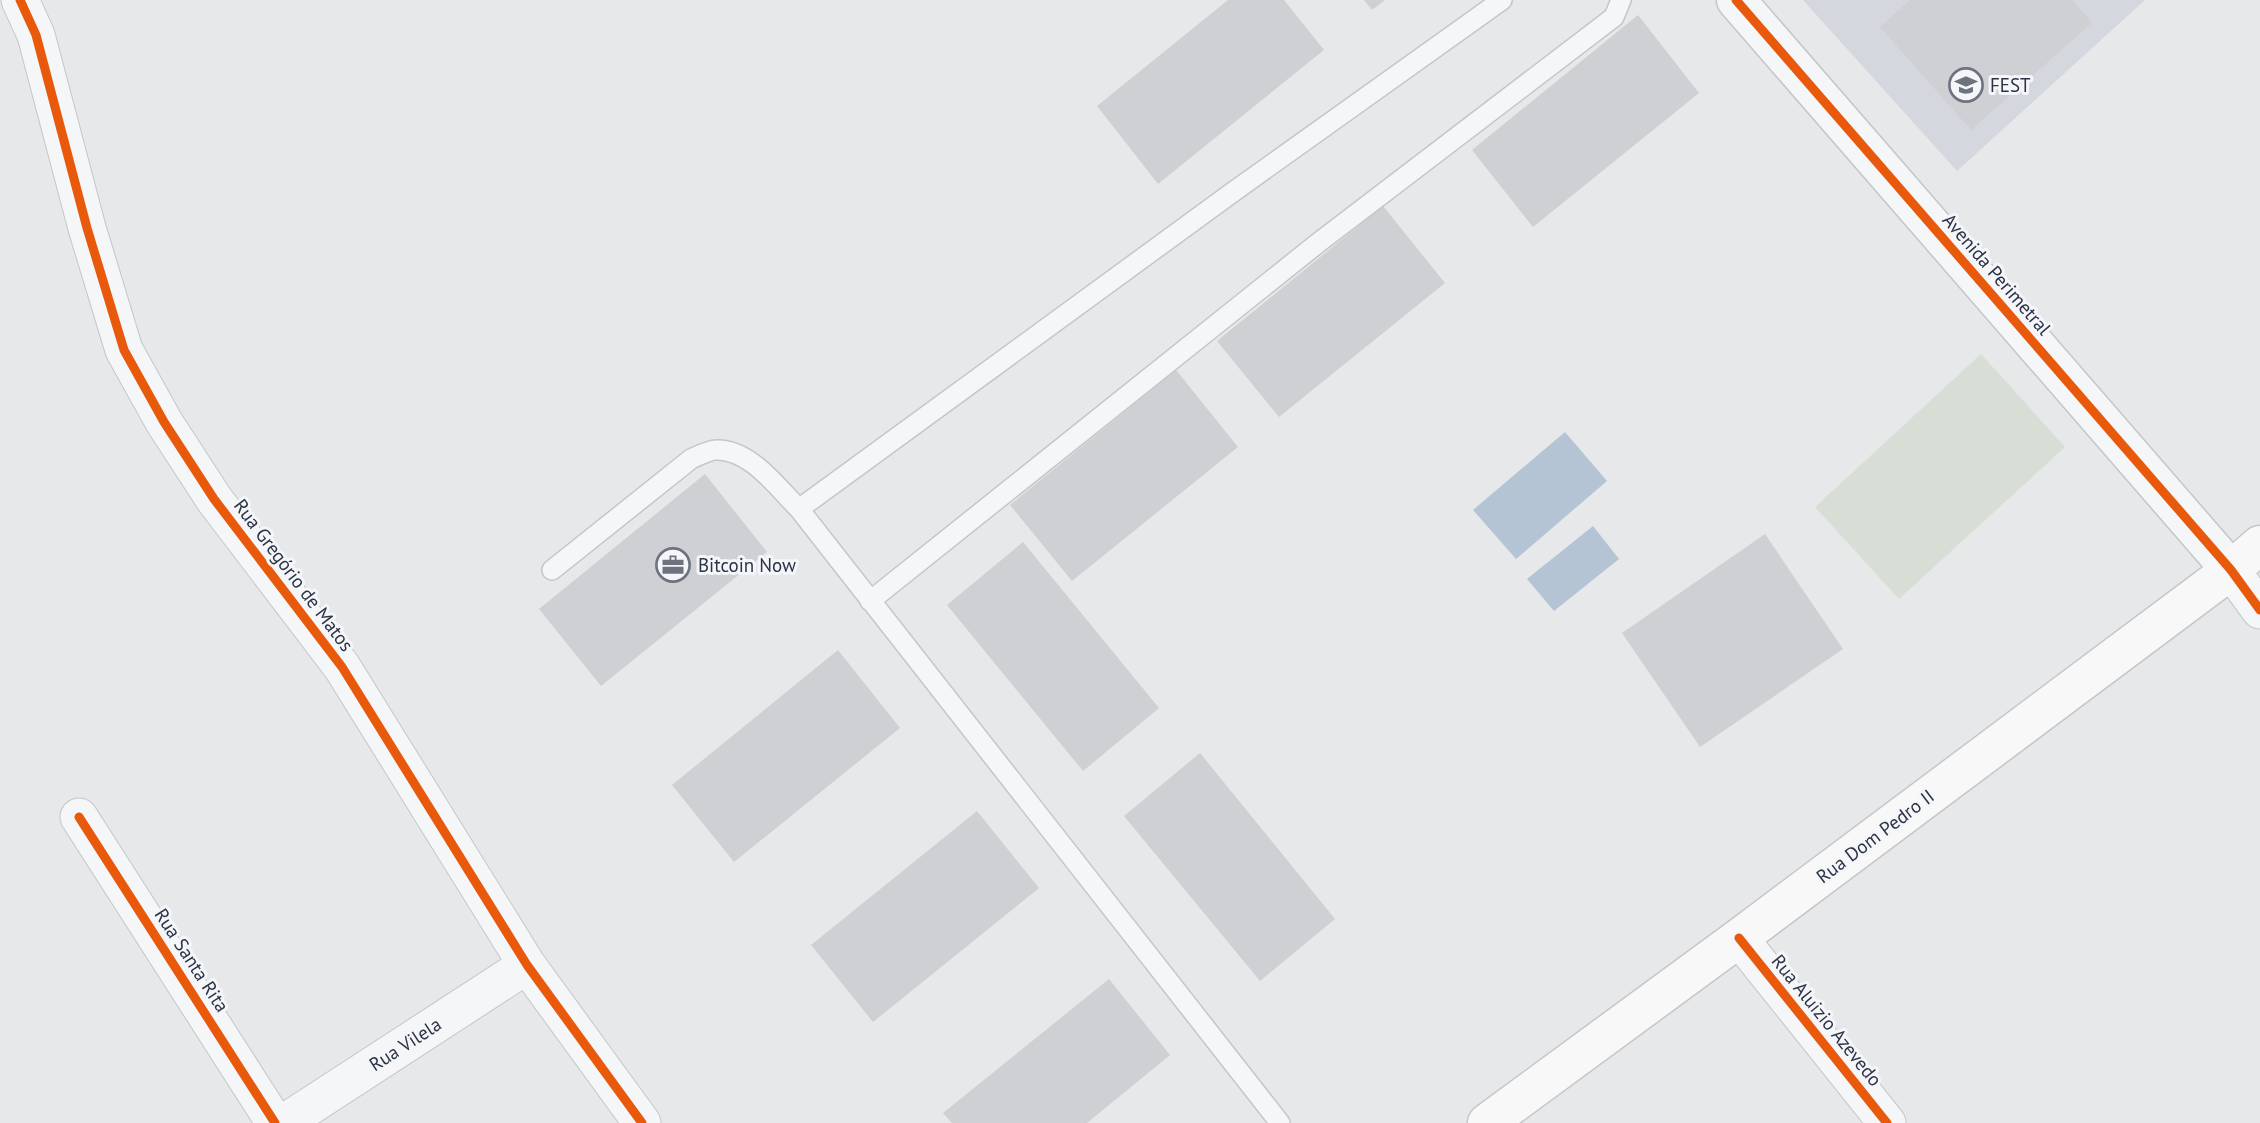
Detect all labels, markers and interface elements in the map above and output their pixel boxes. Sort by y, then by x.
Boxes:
school or university icon: FEST [1947,66,1985,104]
place label: FEST [1990,73,2031,97]
street label: Avenida Perimetral [1938,208,2057,340]
street label: Rua Gregório de Matos [229,494,359,656]
office icon: Bitcoin Now [654,546,692,584]
place label: Bitcoin Now [698,553,796,577]
street label: Rua Dom Pedro II [1811,784,1939,888]
street label: Rua Santa Rita [150,904,234,1016]
street label: Rua Aluizio Azevedo [1767,949,1887,1091]
street label: Rua Vilela [364,1012,446,1076]

